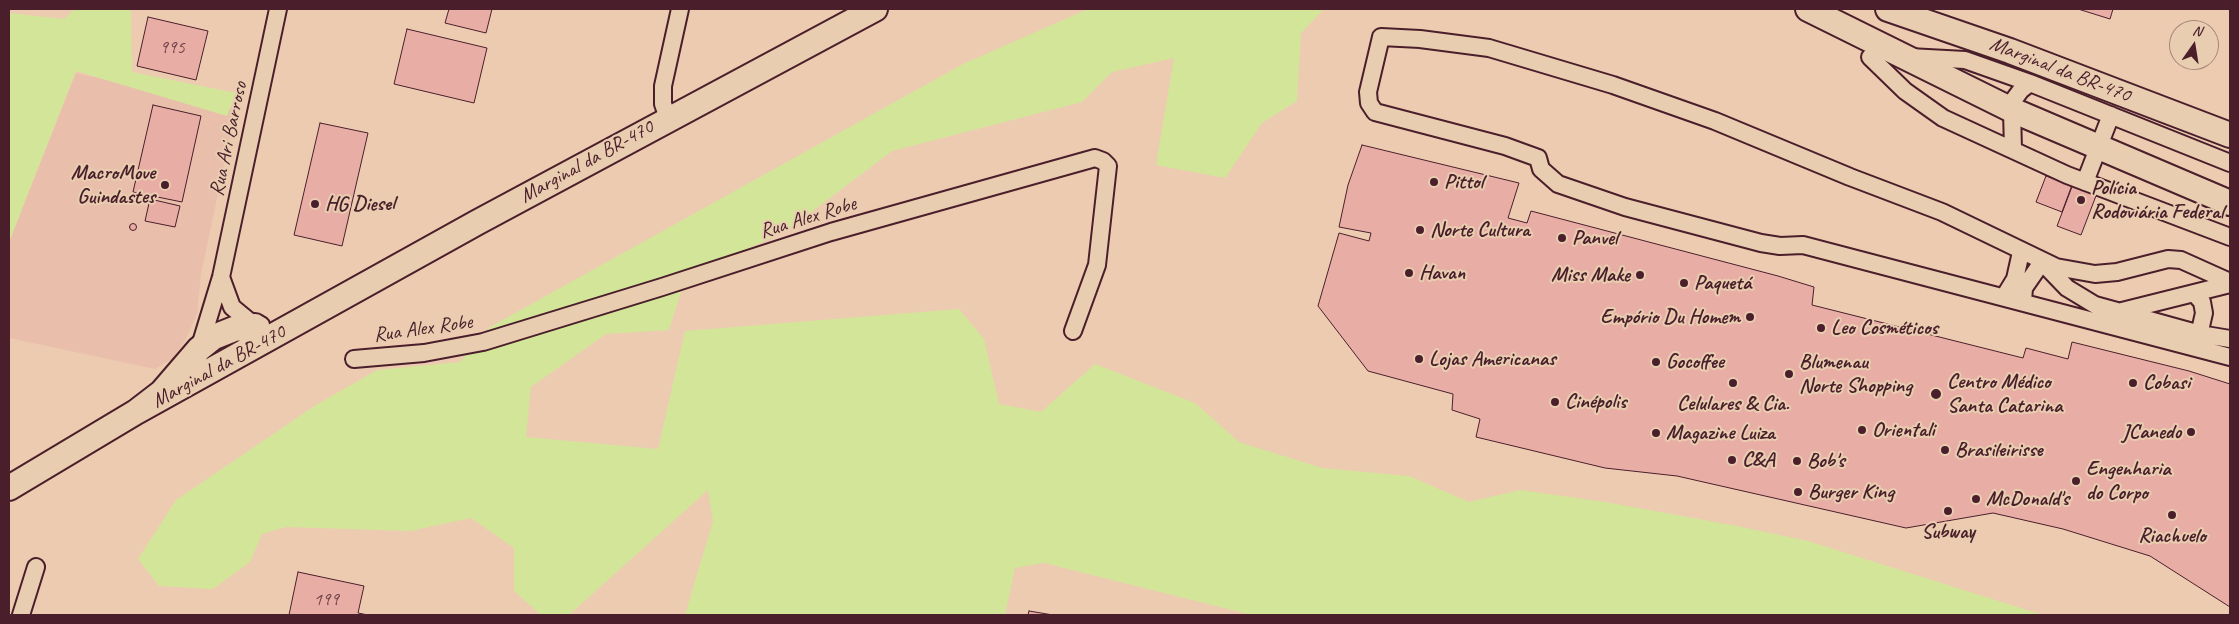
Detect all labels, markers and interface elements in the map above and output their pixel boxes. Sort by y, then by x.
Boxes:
north arrow [2169,20,2219,70]
text: N [2191,22,2203,40]
street label: Marginal da BR-470 [1986,32,2134,108]
house number: 995 [159,37,185,59]
street label: Rua Ari Barroso [205,80,253,198]
street label: Marginal da BR-470 [516,115,658,209]
place label: MacroMove Guindastes [71,160,155,210]
place label: Pittol [1444,169,1483,195]
place label: Polícia Rodoviária Federal [2091,175,2224,225]
marker: Pittol [1428,176,1440,188]
marker: MacroMove Guindastes [159,179,171,191]
place label: HG Diesel [325,191,395,217]
street label: Rua Alex Robe [757,191,859,245]
marker: Polícia Rodoviária Federal [2075,194,2087,206]
marker: HG Diesel [309,198,321,210]
place label: Norte Cultura [1430,217,1530,243]
marker: Norte Cultura [1414,224,1426,236]
place label: Panvel [1572,225,1618,251]
marker: Panvel [1556,232,1568,244]
place label: Havan [1419,260,1465,286]
place label: Miss Make [1551,262,1630,288]
marker: Havan [1403,267,1415,279]
marker: Miss Make [1634,269,1646,281]
place label: Paquetá [1694,270,1751,296]
marker: Paquetá [1678,277,1690,289]
place label: Empório Du Homem [1600,304,1740,330]
street label: Rua Alex Robe [372,310,474,348]
marker: Empório Du Homem [1744,311,1756,323]
place label: Leo Cosméticos [1831,315,1938,341]
street label: Marginal da BR-470 [148,320,290,414]
marker: Leo Cosméticos [1815,322,1827,334]
place label: Lojas Americanas [1429,346,1556,372]
place label: Gocoffee [1666,349,1724,375]
place label: Blumenau Norte Shopping [1799,349,1912,399]
marker: Lojas Americanas [1413,353,1425,365]
marker: Gocoffee [1650,356,1662,368]
marker: Blumenau Norte Shopping [1783,368,1795,380]
place label: Centro Médico Santa Catarina [1947,369,2062,419]
place label: Cobasi [2143,370,2190,396]
marker: Celulares & Cia. [1727,377,1739,389]
marker: Cobasi [2127,377,2139,389]
marker: Centro Médico Santa Catarina [1929,387,1943,401]
place label: Cinépolis [1565,389,1626,415]
place label: Celulares & Cia. [1677,391,1789,417]
marker: Cinépolis [1549,396,1561,408]
place label: Orientali [1872,417,1935,443]
place label: JCanedo [2122,419,2181,445]
place label: Magazine Luiza [1666,420,1775,446]
marker: Orientali [1856,424,1868,436]
marker: JCanedo [2185,426,2197,438]
marker: Magazine Luiza [1650,427,1662,439]
place label: Brasileirisse [1955,437,2043,463]
marker: Brasileirisse [1939,444,1951,456]
place label: C&A [1742,447,1775,473]
place label: Bob's [1807,448,1845,474]
marker: C&A [1726,454,1738,466]
marker: Bob's [1791,455,1803,467]
place label: Engenharia do Corpo [2086,456,2171,506]
marker: Engenharia do Corpo [2070,475,2082,487]
place label: Burger King [1808,479,1894,505]
marker: Burger King [1792,486,1804,498]
place label: McDonald's [1986,486,2069,512]
marker: McDonald's [1970,493,1982,505]
marker: Subway [1942,505,1954,517]
marker: Riachuelo [2166,509,2178,521]
place label: Subway [1921,519,1975,545]
place label: Riachuelo [2138,523,2206,549]
house number: 199 [313,589,339,611]

